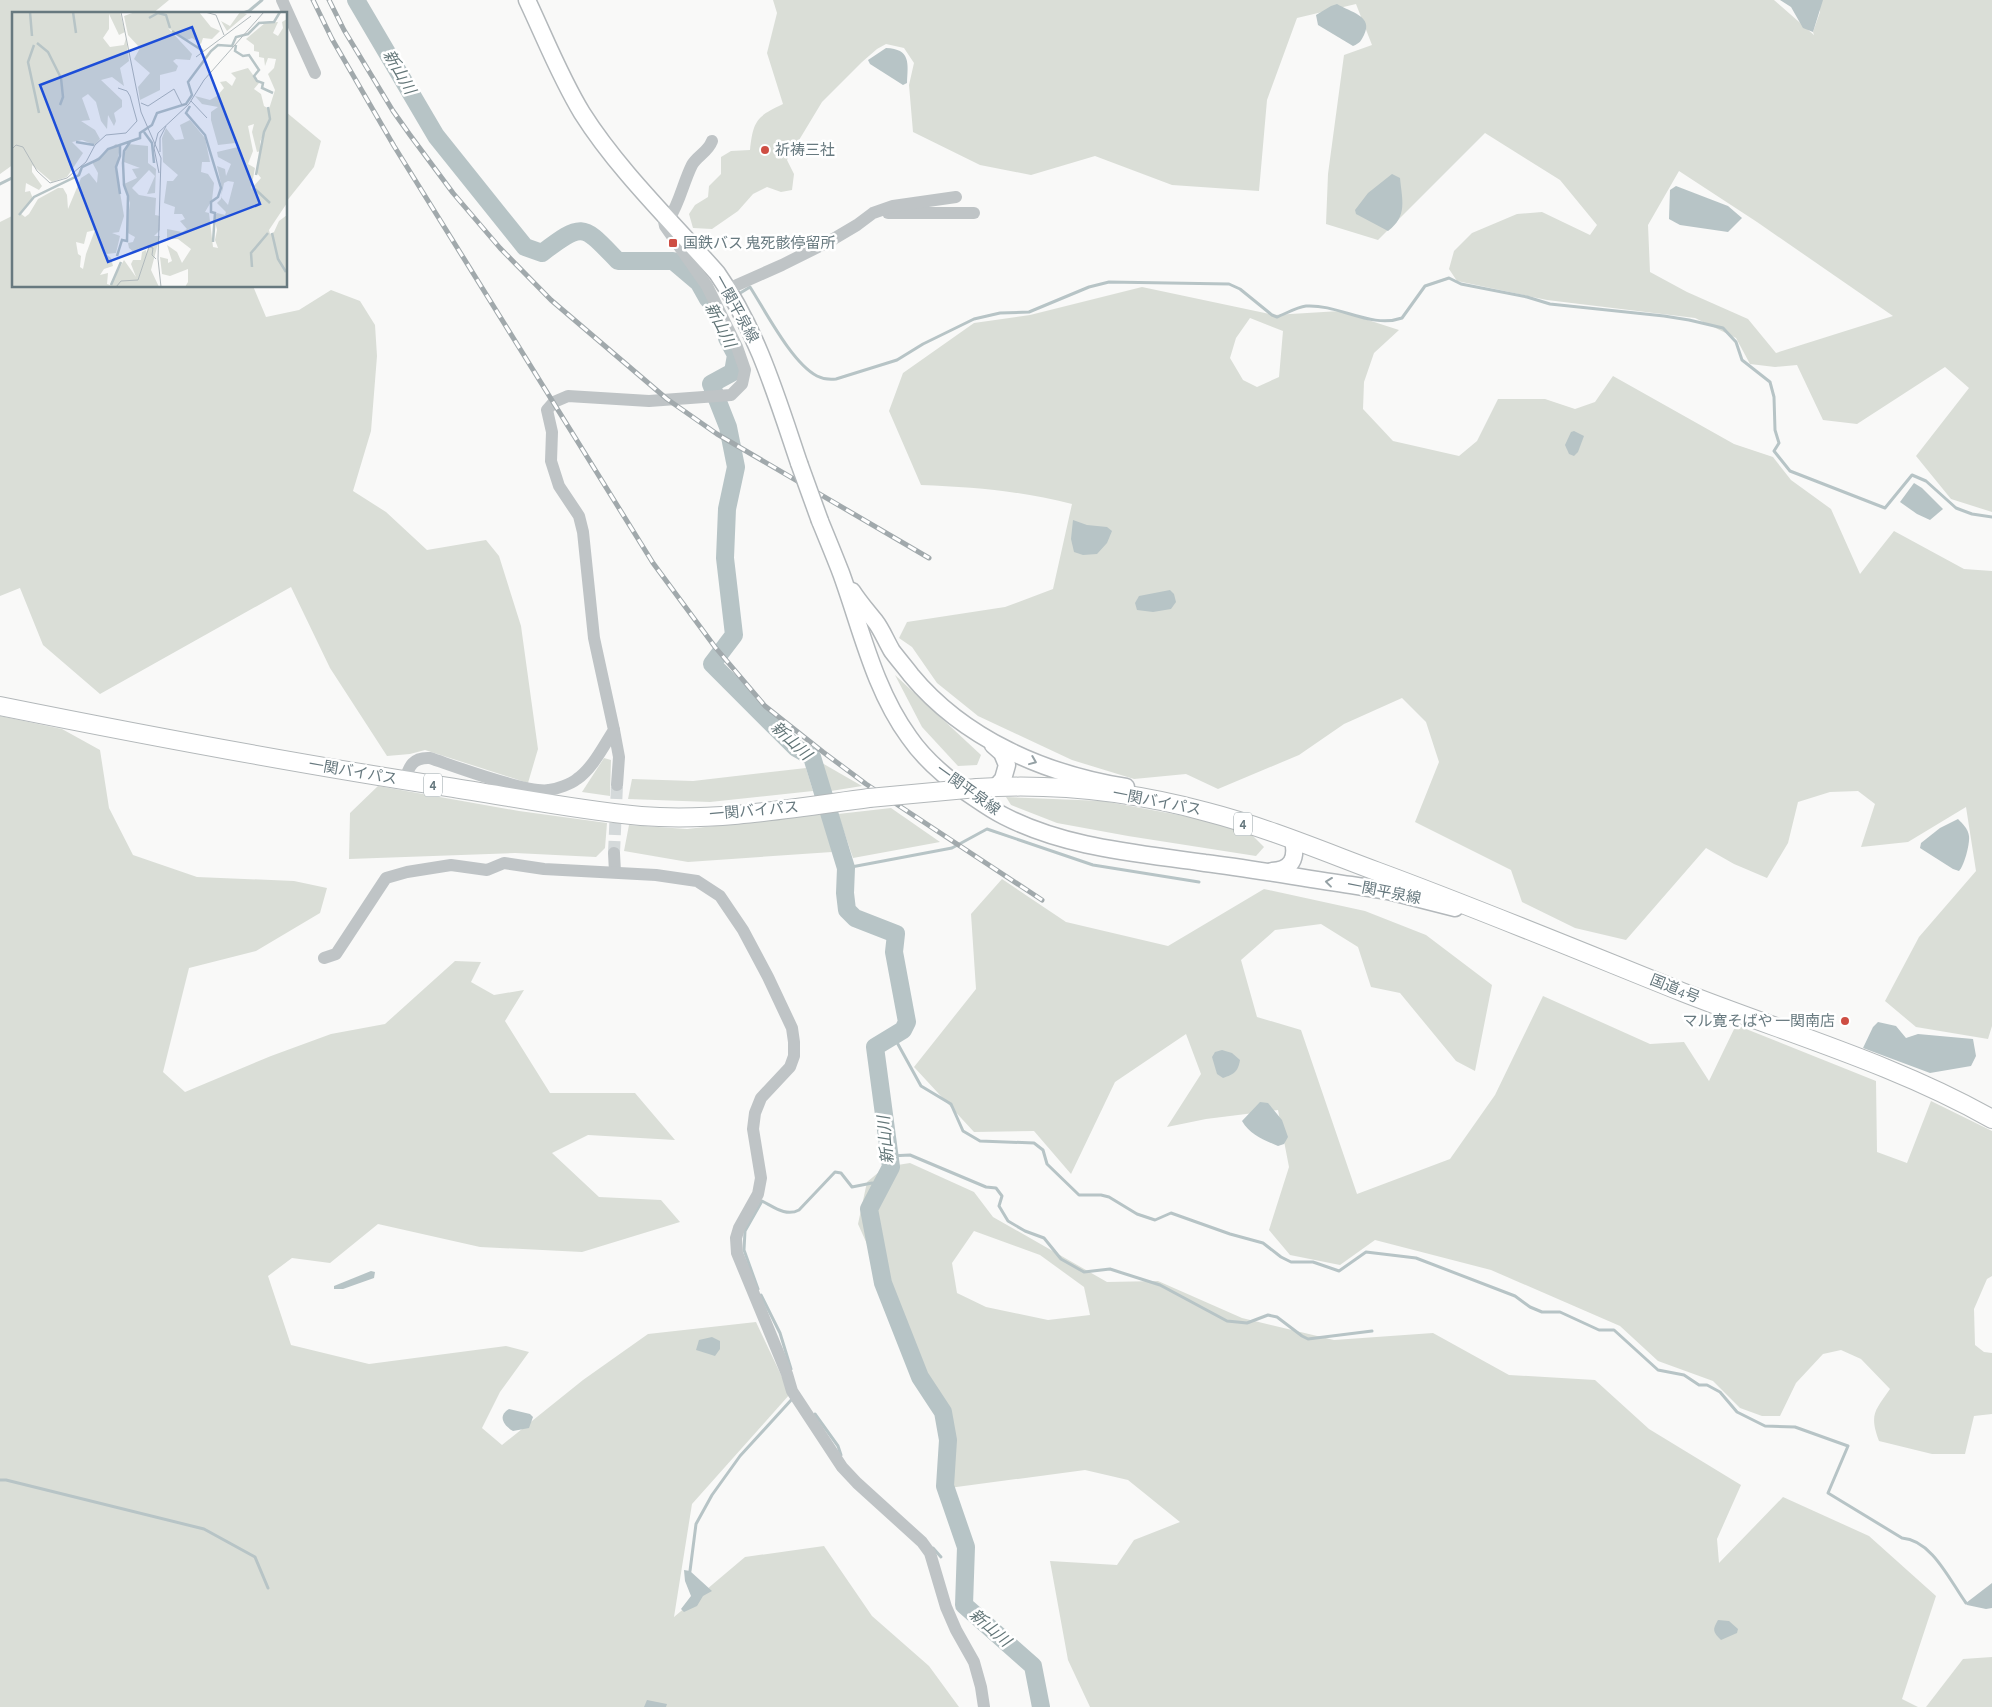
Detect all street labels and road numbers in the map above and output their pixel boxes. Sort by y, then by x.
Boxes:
street label: 一関平泉線 [711,272,762,345]
street label: 一関バイパス [308,756,399,787]
street label: 一関平泉線 [933,761,1003,818]
road number: 4 [424,774,442,796]
street label: 一関バイパス [1112,785,1203,818]
street label: 一関バイパス [709,799,799,822]
road number: 4 [1234,812,1252,836]
street label: 一関平泉線 [1346,876,1422,907]
street label: 国道4号 [1648,971,1702,1006]

